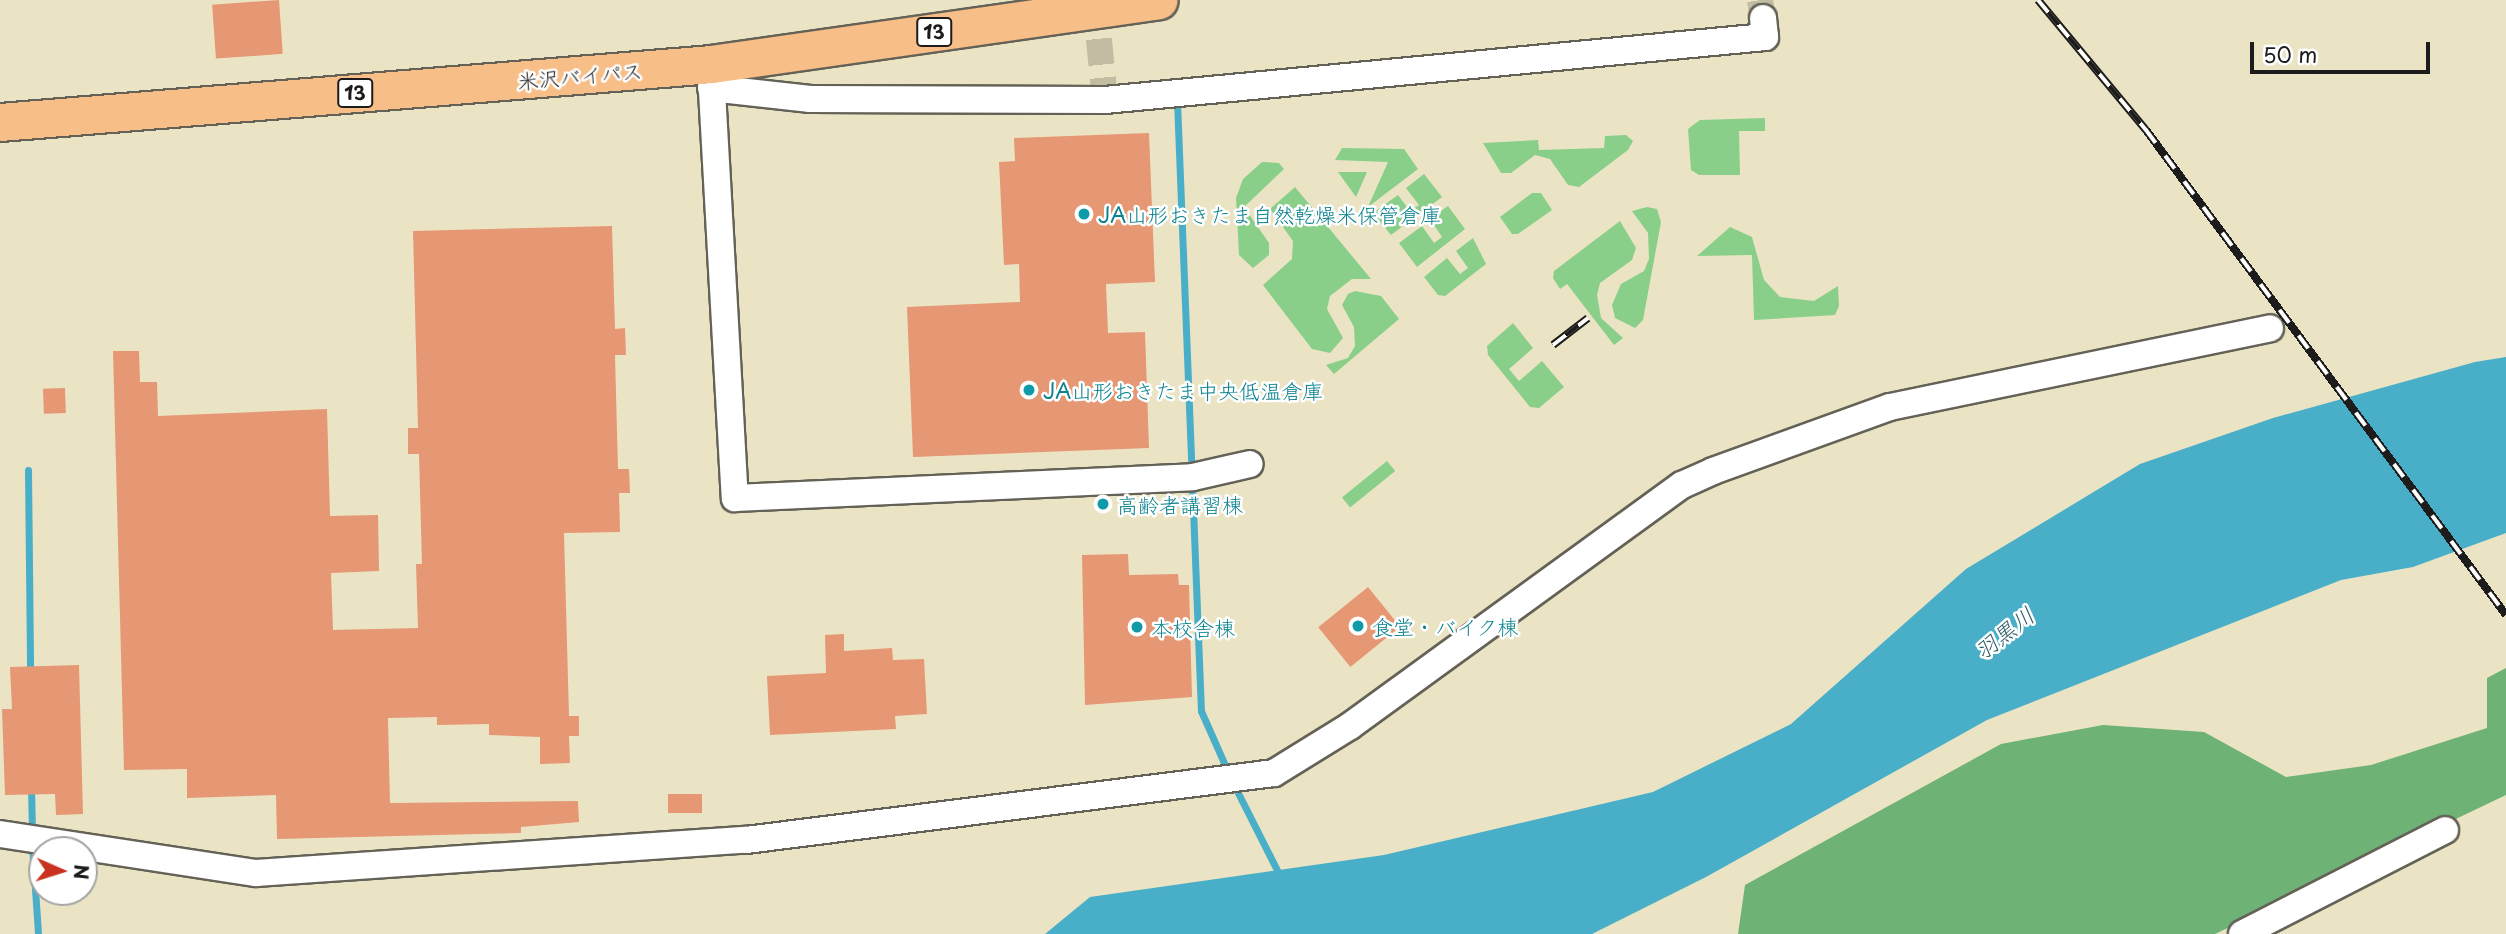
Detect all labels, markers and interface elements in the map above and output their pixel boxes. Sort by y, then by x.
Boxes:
road number: 13 [915,16,953,48]
scale bar [2254,28,2434,72]
text: 50 m [2263,38,2317,70]
street label: 米沢バイパス [516,57,644,93]
road number: 13 [336,78,374,108]
place label: JA山形おきたま自然乾燥米保管倉庫 [1098,201,1441,227]
marker: JA山形おきたま自然乾燥米保管倉庫 [1076,206,1092,222]
place label: JA山形おきたま中央低温倉庫 [1043,377,1323,403]
marker: JA山形おきたま中央低温倉庫 [1021,382,1037,398]
place label: 高齢者講習棟 [1117,491,1243,517]
marker: 高齢者講習棟 [1095,496,1111,512]
water label: 羽黒川 [1968,601,2040,665]
place label: 食堂・バイク棟 [1372,613,1519,639]
place label: 本校舎棟 [1151,614,1235,640]
marker: 食堂・バイク棟 [1350,618,1366,634]
marker: 本校舎棟 [1129,619,1145,635]
north arrow [28,836,98,906]
text: N [68,864,96,880]

